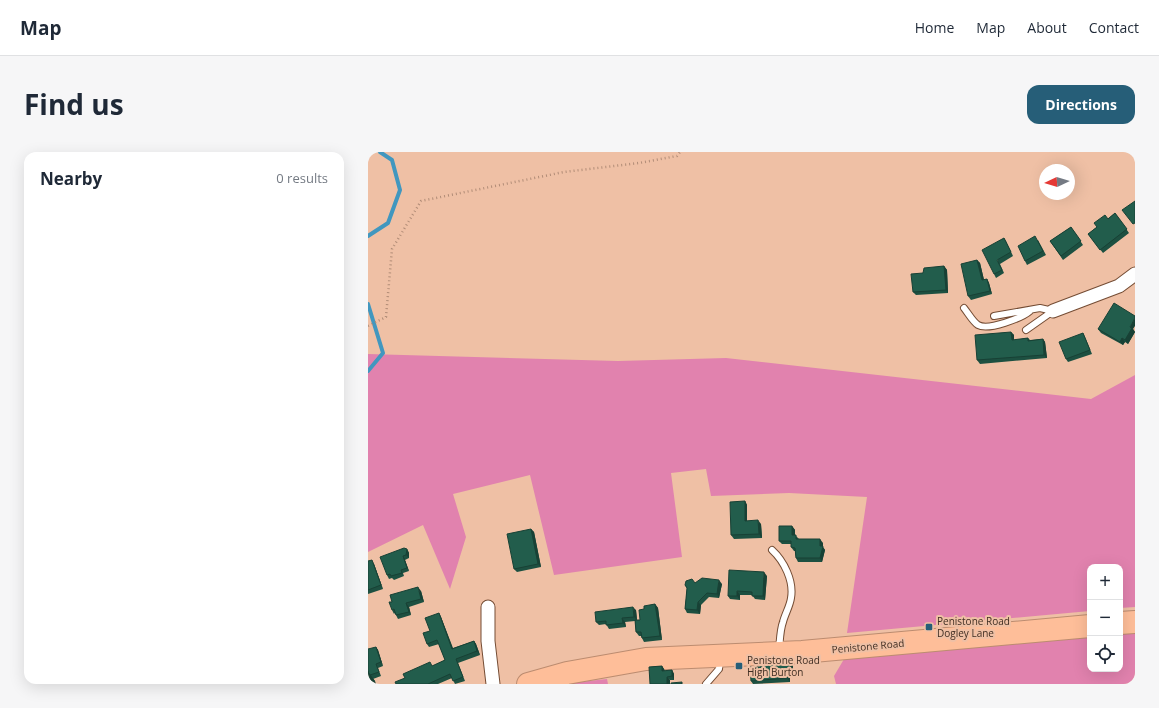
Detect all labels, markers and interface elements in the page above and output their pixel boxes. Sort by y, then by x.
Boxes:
text: Map [20,15,61,41]
text: Home [915,18,954,37]
text: Map [976,18,1005,37]
text: About [1027,18,1067,37]
text: Contact [1089,18,1139,37]
text: Find us [24,85,124,123]
button: Directions [1027,85,1135,124]
north arrow [1039,164,1075,200]
text: Nearby [40,167,102,190]
text: 0 results [276,169,328,187]
map controls [1087,564,1123,672]
button: + [1087,564,1123,600]
button: − [1087,600,1123,636]
place label: Penistone Road Dogley Lane [937,614,1010,640]
marker: Penistone Road Dogley Lane [924,622,934,632]
street label: Penistone Road [831,636,905,656]
button: locate [1087,636,1123,672]
place label: Penistone Road High Burton [747,653,820,679]
marker: Penistone Road High Burton [734,661,744,671]

